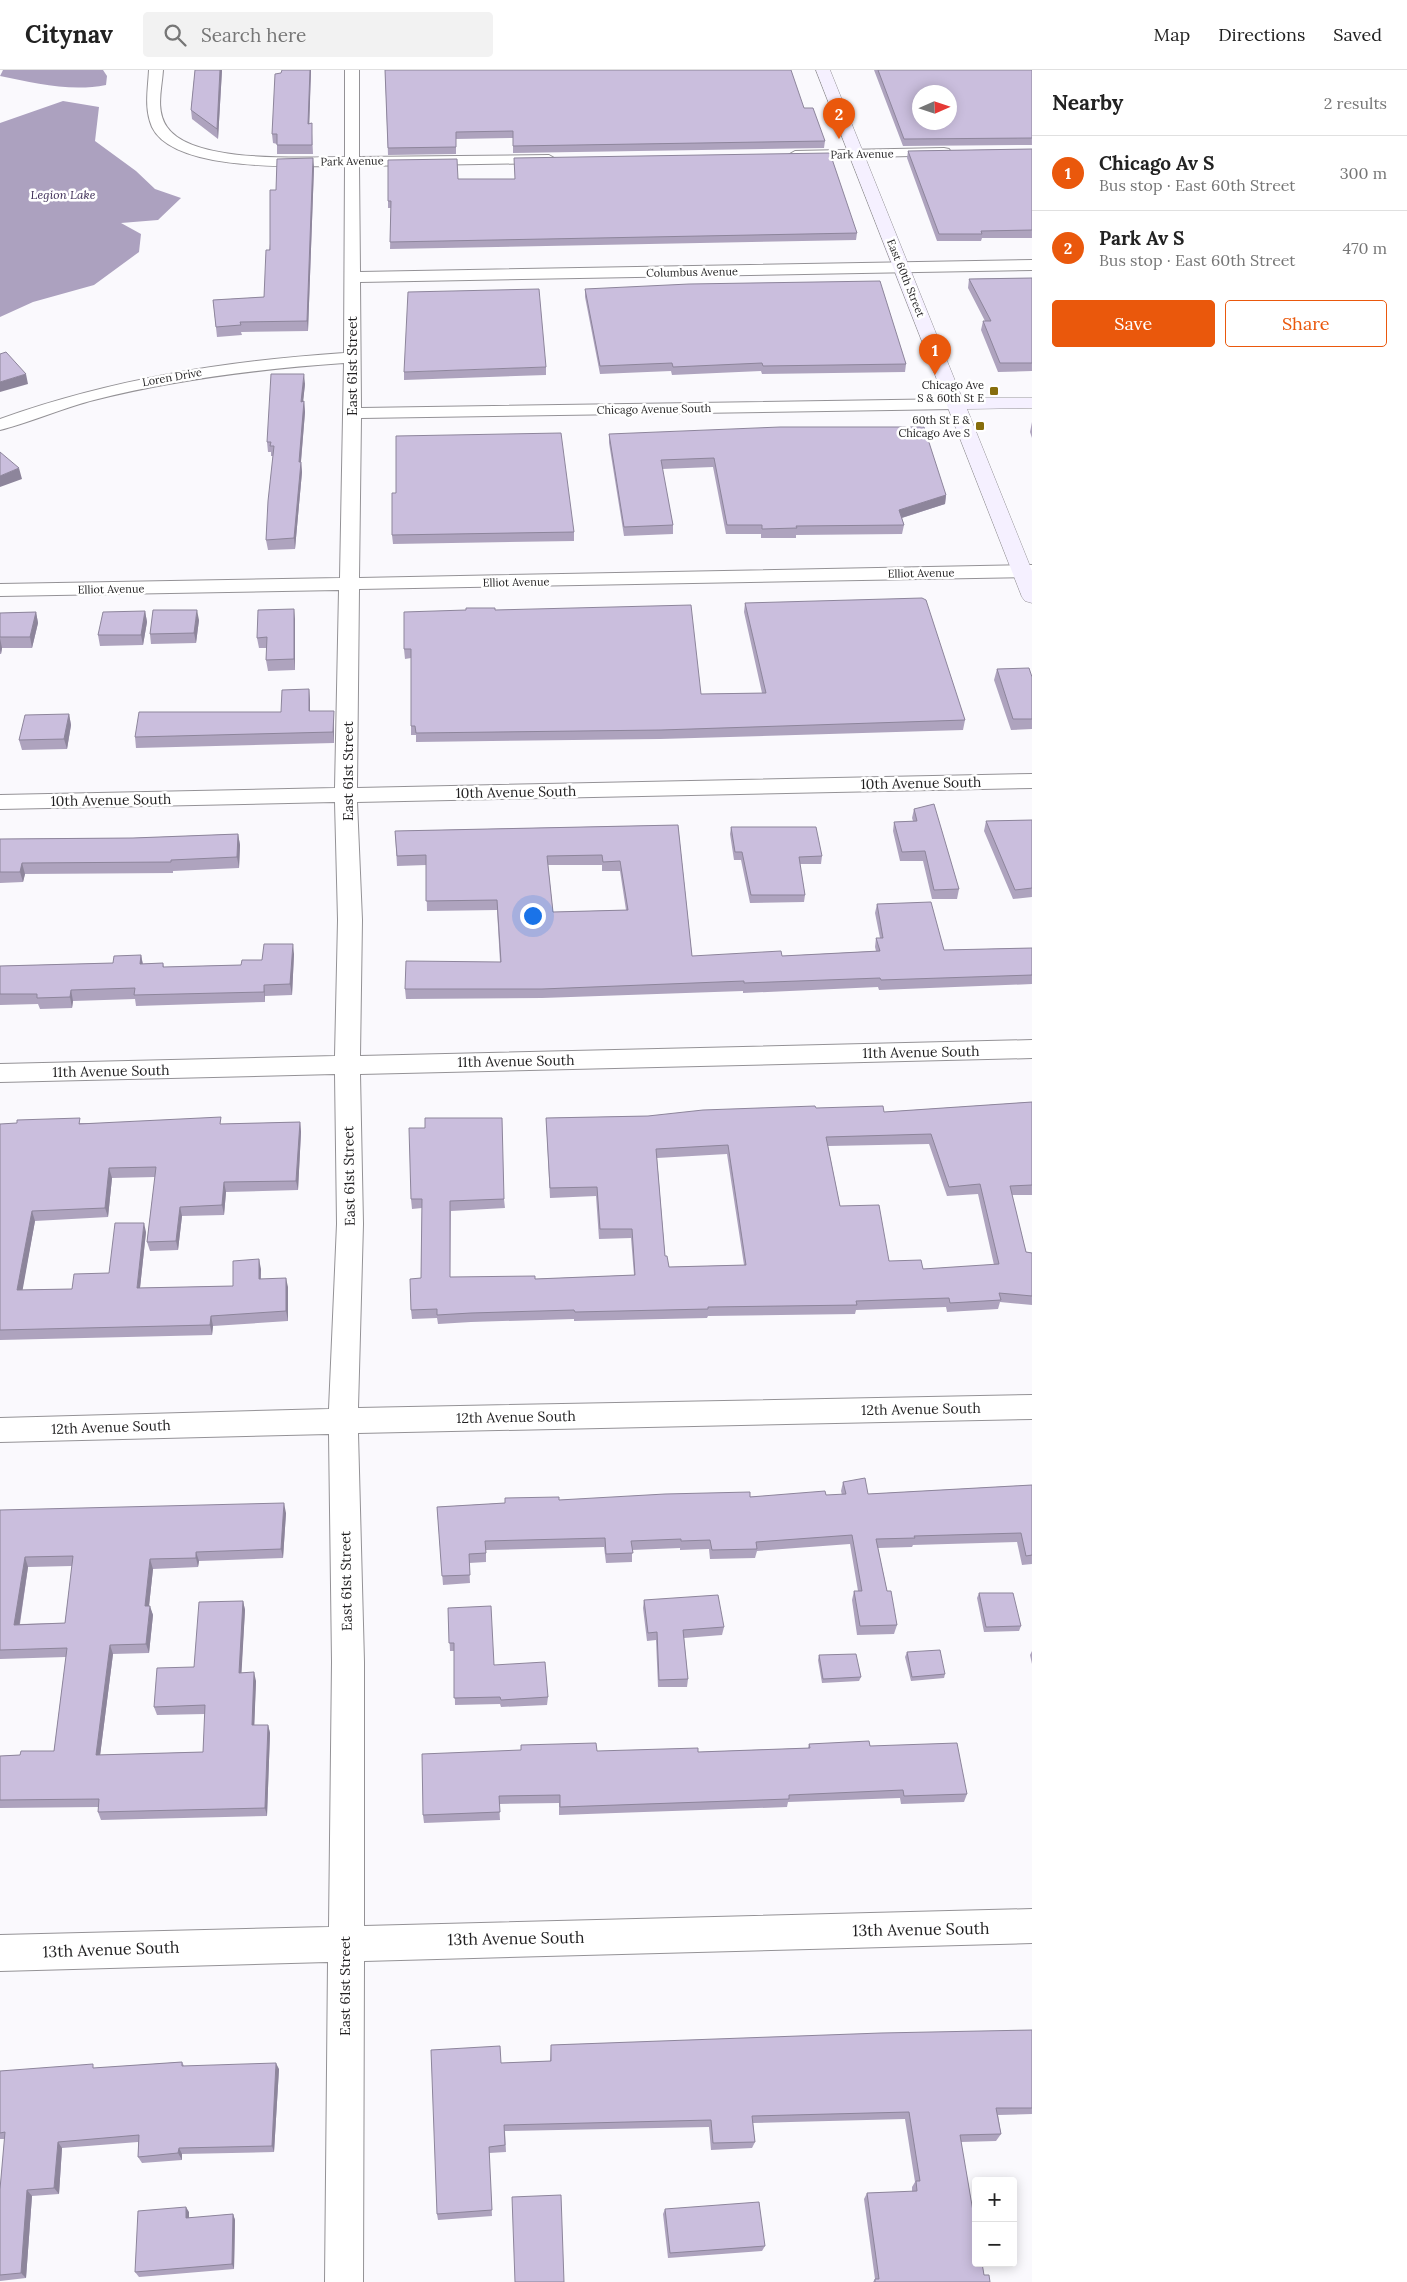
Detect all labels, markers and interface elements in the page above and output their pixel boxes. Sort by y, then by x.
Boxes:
search box [143,12,493,57]
text: Citynav [25,19,113,50]
icon: search [161,21,189,49]
text: Search here [201,23,306,47]
text: Map [1154,23,1190,46]
text: Directions [1218,23,1305,46]
text: Saved [1333,23,1382,46]
north arrow [912,85,957,130]
text: Nearby [1052,89,1123,116]
text: 2 results [1324,93,1387,113]
pin: 2 [823,98,855,139]
street label: Park Avenue [830,146,894,162]
text: Chicago Av S [1099,151,1214,175]
street label: Park Avenue [320,153,384,169]
text: 1 [1065,163,1071,183]
text: 300 m [1340,163,1387,183]
text: Bus stop · East 60th Street [1099,175,1295,195]
water label: Legion Lake [31,187,96,202]
text: Park Av S [1099,226,1184,250]
street label: East 60th Street [884,237,928,320]
text: 2 [1064,238,1072,258]
text: 470 m [1343,238,1387,258]
text: Bus stop · East 60th Street [1099,250,1295,270]
street label: Columbus Avenue [646,264,738,280]
button: Save [1052,300,1215,347]
button: Share [1225,300,1387,347]
street label: East 61st Street [343,315,361,416]
pin: 1 [919,334,951,375]
street label: Loren Drive [141,365,203,389]
place label: Chicago Ave S & 60th St E [917,378,984,405]
marker: Chicago Ave S & 60th St E [988,385,1000,397]
street label: Chicago Avenue South [597,401,712,417]
place label: 60th St E & Chicago Ave S [899,413,970,440]
marker: 60th St E & Chicago Ave S [974,420,986,432]
street label: Elliot Avenue [887,565,955,581]
street label: Elliot Avenue [482,574,550,590]
street label: Elliot Avenue [77,581,145,597]
street label: East 61st Street [339,720,357,821]
street label: 10th Avenue South [860,773,982,793]
street label: 10th Avenue South [455,782,577,802]
street label: 10th Avenue South [50,790,172,810]
your location [520,903,546,929]
street label: 11th Avenue South [862,1042,980,1062]
street label: 11th Avenue South [457,1051,575,1071]
street label: 11th Avenue South [52,1061,170,1081]
street label: East 61st Street [339,1125,359,1226]
street label: 12th Avenue South [861,1399,981,1419]
street label: 12th Avenue South [456,1407,576,1427]
street label: 12th Avenue South [51,1416,171,1438]
street label: East 61st Street [336,1530,356,1631]
street label: 13th Avenue South [852,1918,990,1940]
street label: 13th Avenue South [447,1927,585,1949]
street label: East 61st Street [336,1935,354,2036]
street label: 13th Avenue South [42,1937,180,1961]
map controls [972,2177,1017,2267]
button: + [972,2177,1017,2222]
button: − [972,2222,1017,2267]

